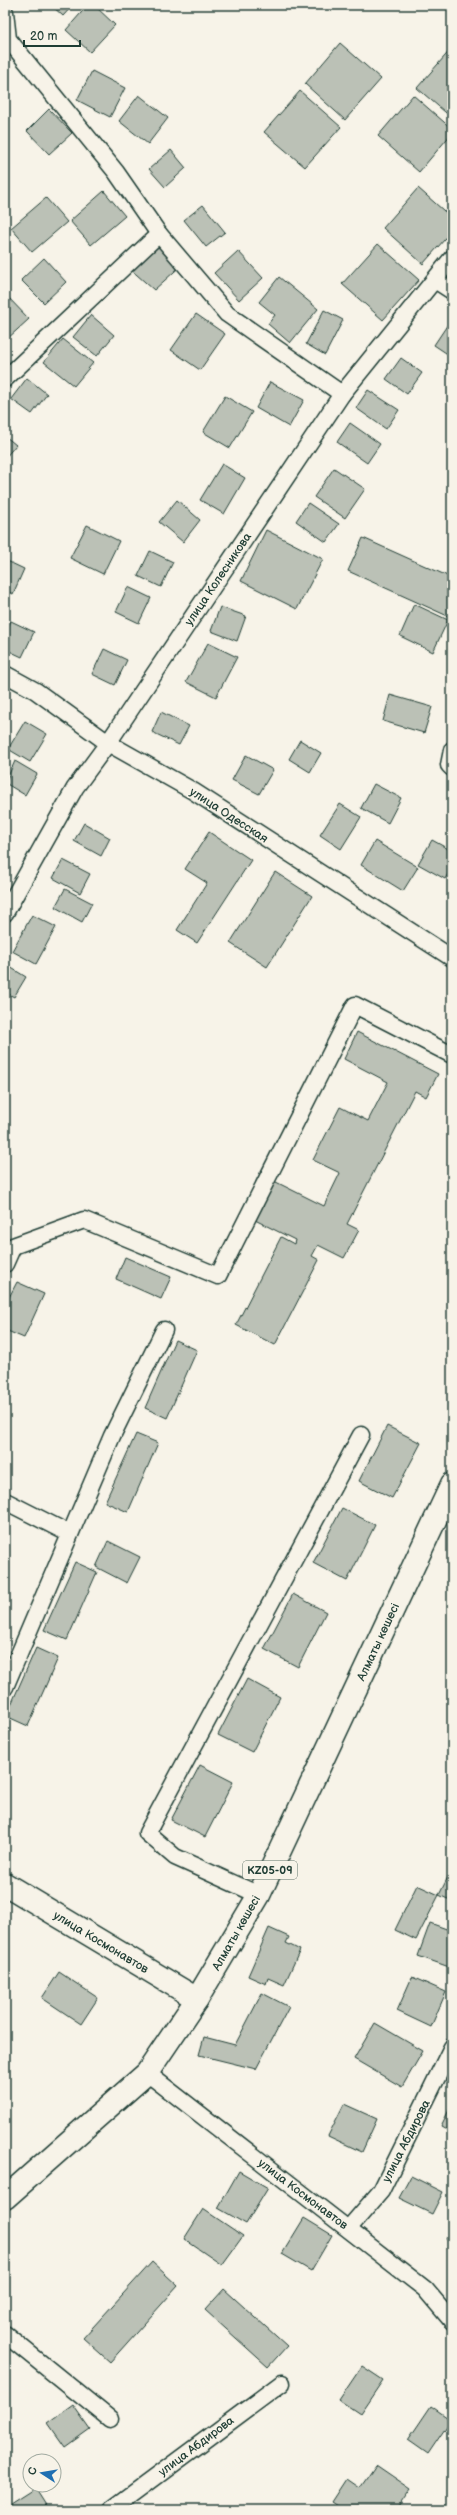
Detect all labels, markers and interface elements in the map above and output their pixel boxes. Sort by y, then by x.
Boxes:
scale bar [24,22,80,48]
text: 20 m [30,29,57,44]
street label: улица Колесникова [182,530,255,629]
street label: улица Одесская [187,784,271,847]
street label: Алматы көшесі [353,1601,403,1684]
road number: KZ05-09 [243,1861,297,1879]
street label: Алматы көшесі [208,1893,264,1974]
street label: улица Космонавтов [50,1908,152,1977]
street label: улица Абдирова [379,2097,434,2185]
street label: улица Космонавтов [255,2156,351,2233]
street label: улица Абдирова [156,2413,237,2480]
north arrow [22,2453,62,2493]
text: С [26,2466,40,2476]

